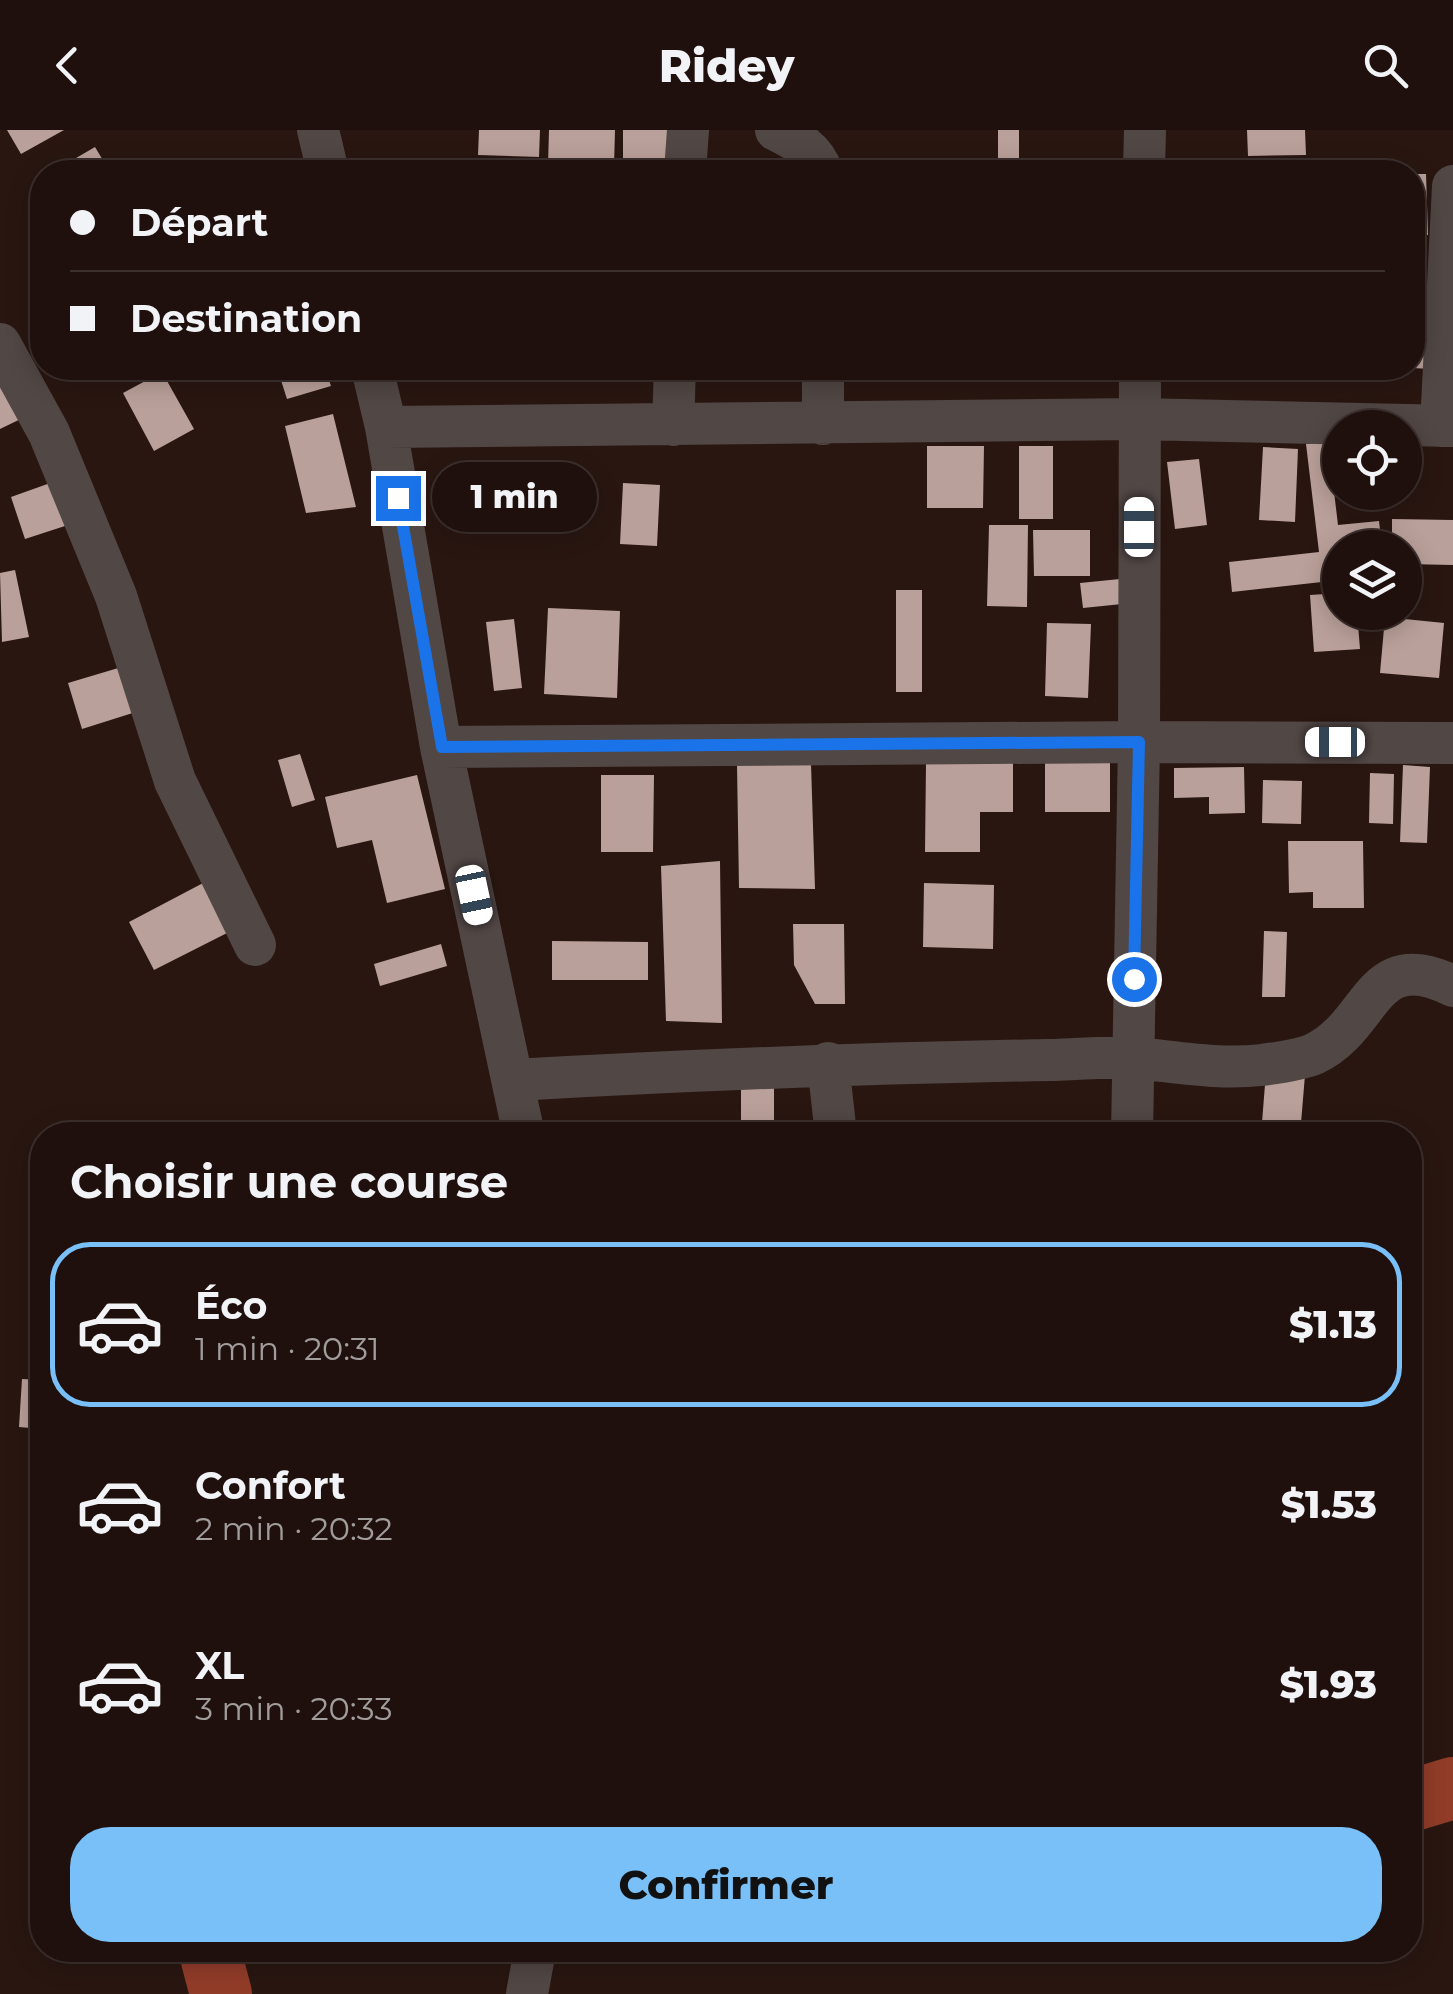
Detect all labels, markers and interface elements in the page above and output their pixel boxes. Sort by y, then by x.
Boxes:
icon: back [40,38,95,93]
text: Ridey [659,38,794,93]
icon: search [1358,38,1413,93]
text: Départ [130,199,268,246]
text: Destination [130,295,362,342]
map controls [1322,410,1422,630]
button: locate [1322,410,1422,510]
callout: 1 min [433,463,598,533]
route end [376,476,421,521]
text: 1 min [470,477,559,516]
car [1124,497,1154,557]
button: layers [1322,530,1422,630]
car [1305,727,1365,757]
car [453,863,495,927]
route start [1112,957,1157,1002]
text: Choisir une course [70,1154,508,1209]
icon: car [75,1280,165,1370]
text: Éco [195,1282,267,1329]
text: $1.13 [1289,1301,1377,1348]
text: 1 min · 20:31 [195,1329,380,1368]
icon: car [75,1460,165,1550]
text: Confort [195,1462,346,1509]
text: $1.53 [1281,1481,1377,1528]
text: 2 min · 20:32 [195,1509,393,1548]
icon: car [75,1640,165,1730]
text: XL [195,1642,244,1689]
text: $1.93 [1279,1661,1377,1708]
text: 3 min · 20:33 [195,1689,392,1728]
button: Confirmer [70,1827,1382,1942]

